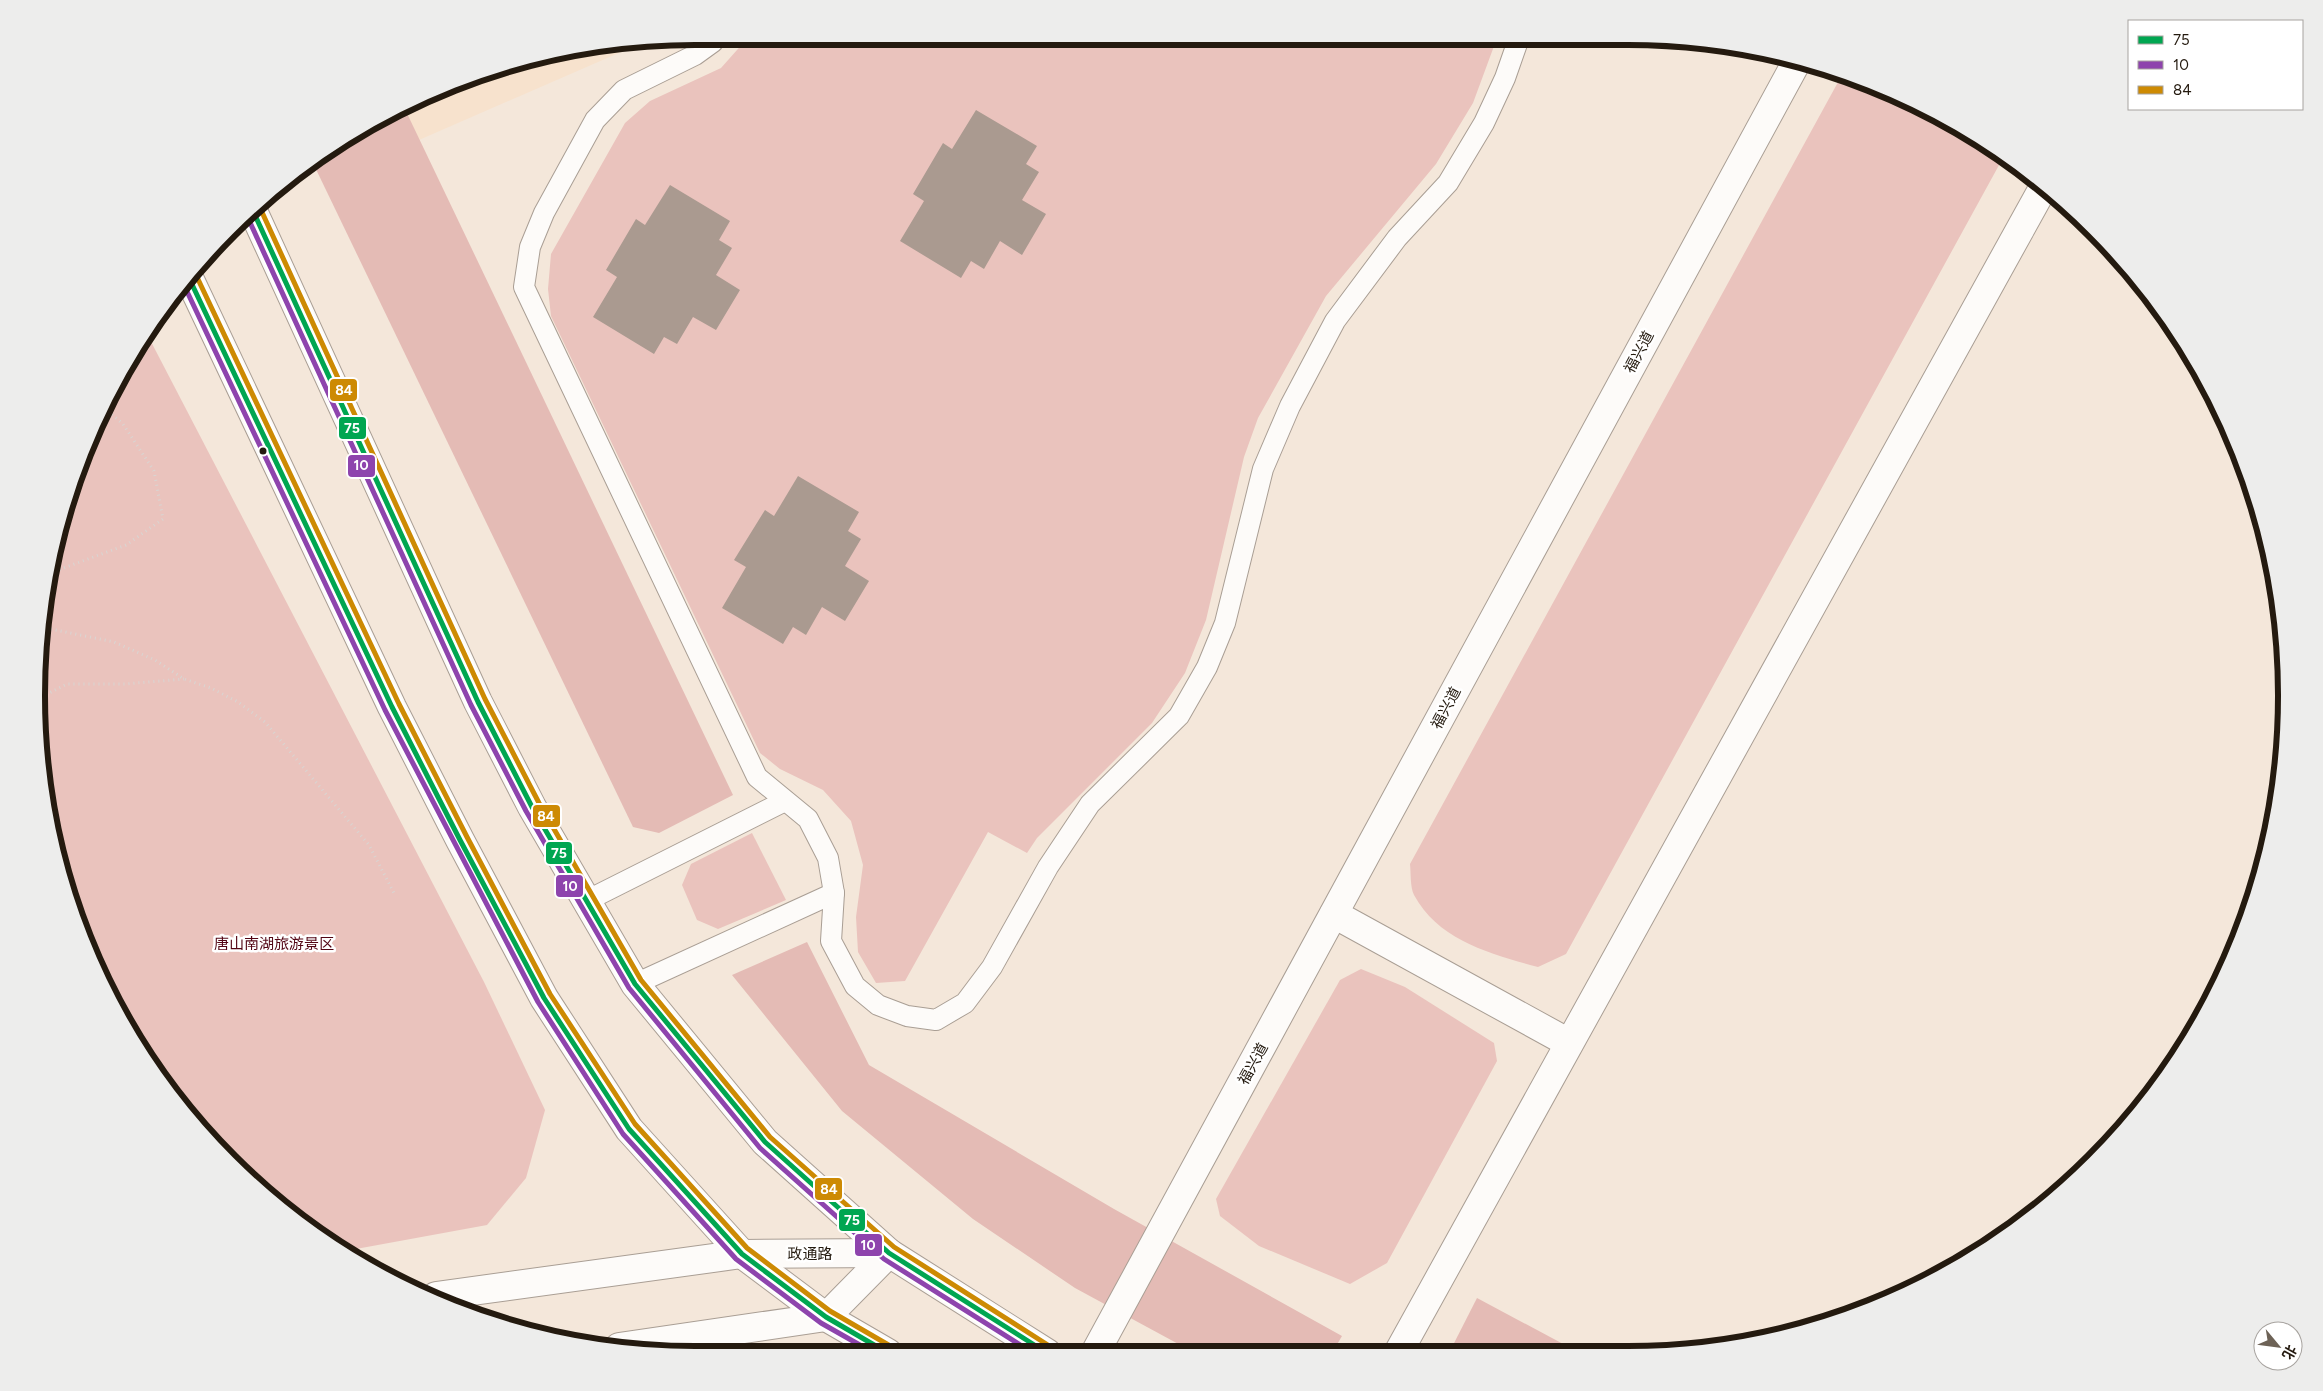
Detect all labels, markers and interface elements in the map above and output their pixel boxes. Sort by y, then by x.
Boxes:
legend [2128,20,2303,110]
text: 75 [2173,31,2190,49]
text: 10 [2173,56,2189,74]
text: 84 [2173,81,2192,99]
street label: 福兴道 [1620,328,1658,376]
line badge: 84 [329,378,358,402]
text: 84 [335,382,353,399]
line badge: 75 [338,416,367,440]
text: 75 [344,420,360,437]
unlabelled marker [258,446,268,456]
line badge: 10 [347,454,376,478]
text: 10 [354,457,368,474]
street label: 福兴道 [1427,684,1465,732]
line badge: 84 [532,804,561,828]
text: 84 [537,808,555,825]
line badge: 75 [545,841,573,865]
text: 75 [551,845,567,862]
line badge: 10 [555,874,584,898]
text: 10 [563,878,577,895]
park label: 唐山南湖旅游景区 [214,935,334,953]
street label: 福兴道 [1234,1040,1272,1088]
line badge: 84 [814,1177,843,1201]
text: 84 [820,1181,838,1198]
line badge: 75 [838,1208,866,1232]
text: 75 [844,1212,860,1229]
line badge: 10 [854,1233,883,1257]
text: 10 [861,1237,875,1254]
street label: 政通路 [787,1245,833,1263]
north arrow [2253,1321,2303,1371]
text: 北 [2278,1342,2300,1362]

